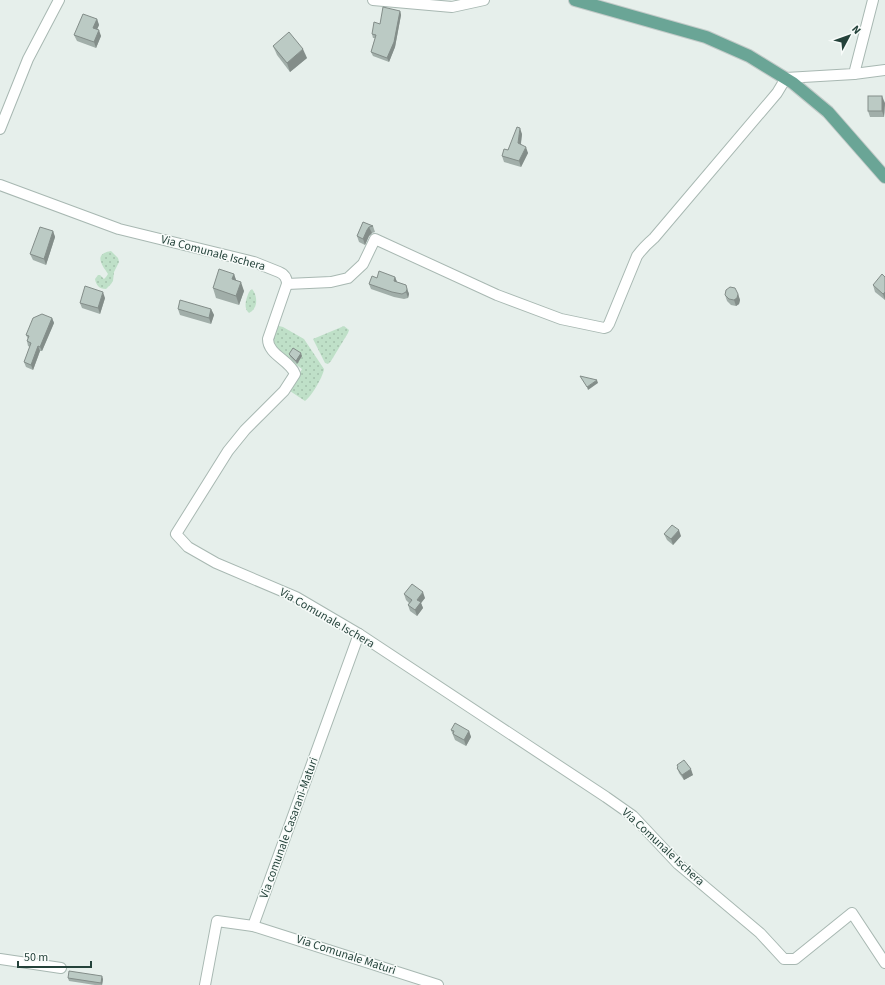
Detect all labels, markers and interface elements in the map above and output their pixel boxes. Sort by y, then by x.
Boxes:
north arrow [829,16,869,56]
text: N [848,22,864,37]
street label: Via Comunale Ischera [159,231,267,275]
street label: Via Comunale Ischera [276,584,378,652]
street label: Via comunale Casarani-Maturi [255,755,323,901]
street label: Via Comunale Ischera [618,804,708,890]
street label: Via Comunale Maturi [294,931,398,979]
scale bar [18,943,91,969]
text: 50 m [24,949,48,966]

